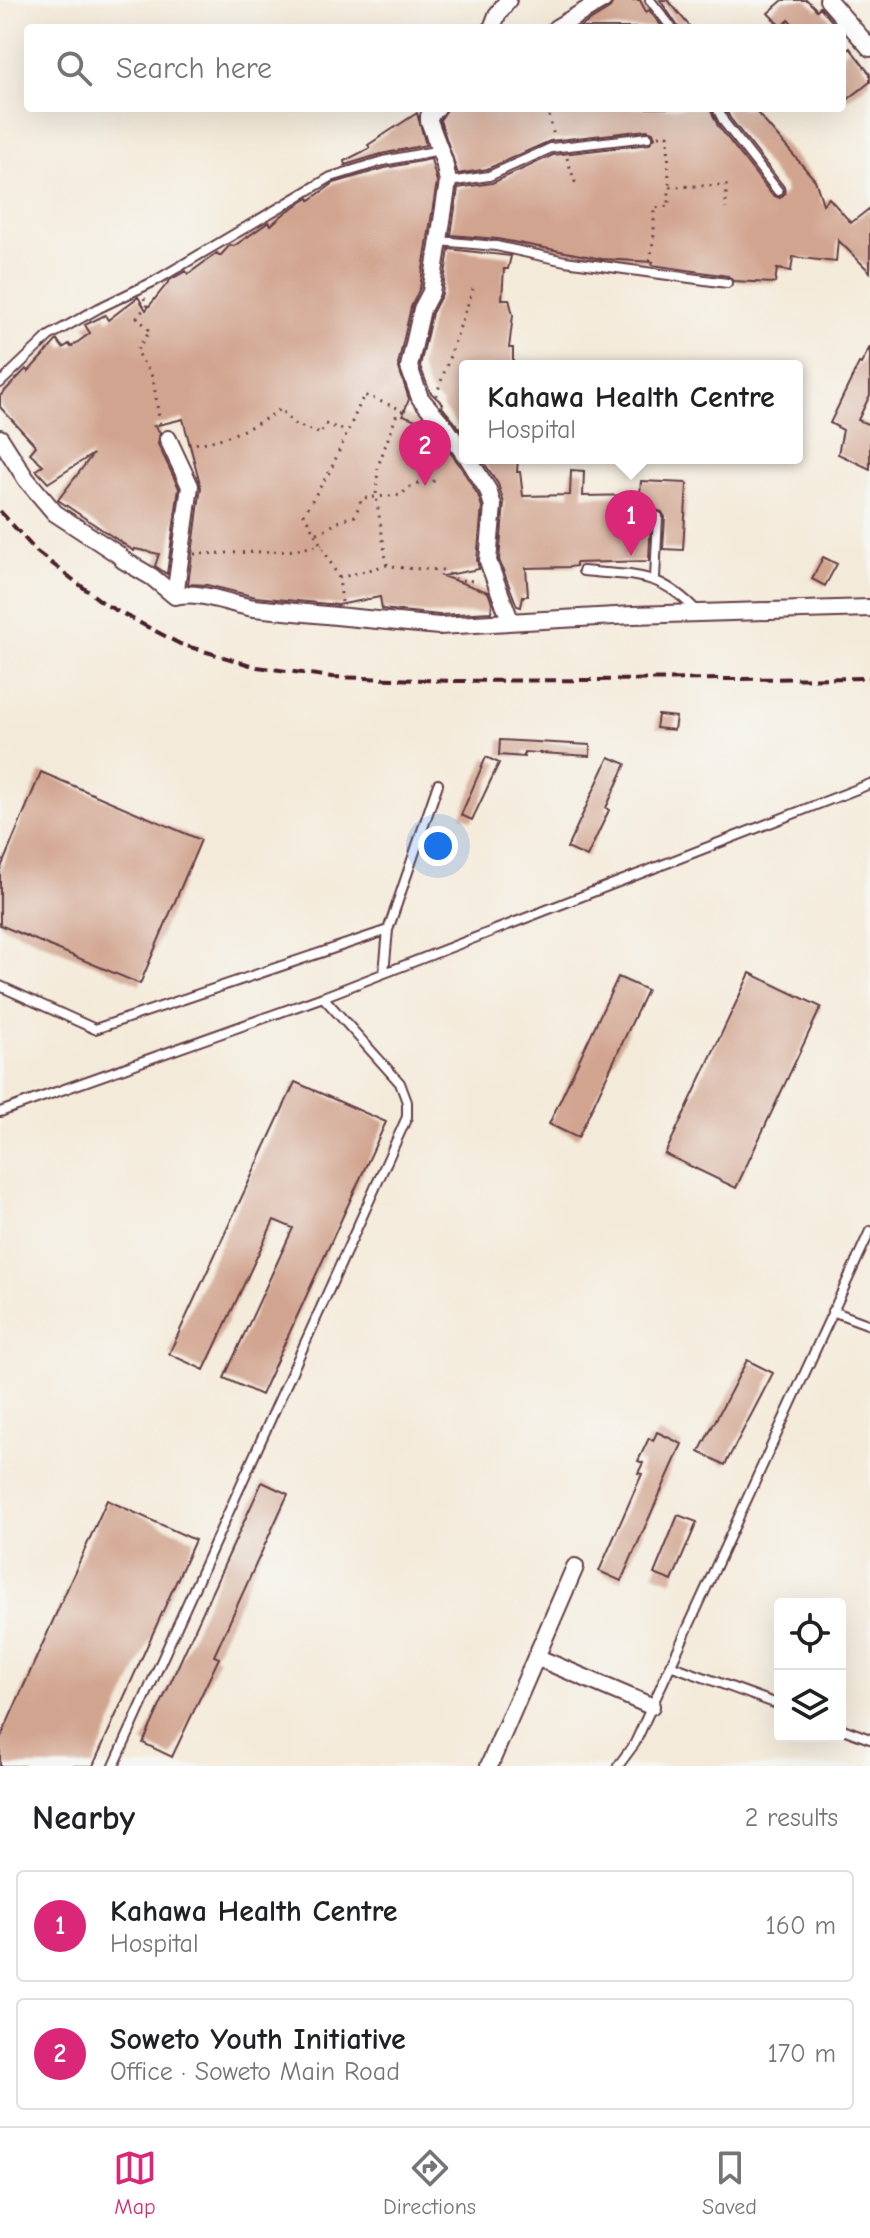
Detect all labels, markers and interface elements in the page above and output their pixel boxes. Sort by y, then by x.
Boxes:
search box [24,24,846,112]
icon: search [52,46,96,90]
text: Search here [116,51,272,86]
popup [459,360,803,464]
text: Kahawa Health Centre [487,380,775,415]
text: Hospital [487,415,576,445]
pin: 2 [399,420,451,486]
pin: 1 [605,490,657,556]
your location [418,826,458,866]
map controls [774,1598,846,1742]
button: locate [774,1598,846,1670]
button: layers [774,1670,846,1742]
text: Nearby [32,1798,135,1838]
text: 2 results [745,1803,838,1833]
text: Kahawa Health Centre [110,1894,397,1929]
text: 1 [55,1911,65,1941]
text: 160 m [766,1911,836,1941]
text: Hospital [110,1929,199,1959]
text: Soweto Youth Initiative [110,2022,406,2057]
text: 2 [54,2039,66,2069]
text: 170 m [767,2039,836,2069]
text: Office · Soweto Main Road [110,2057,400,2087]
tab: Map [113,2146,157,2220]
tab: Directions [383,2146,476,2220]
tab: Saved [702,2146,757,2220]

